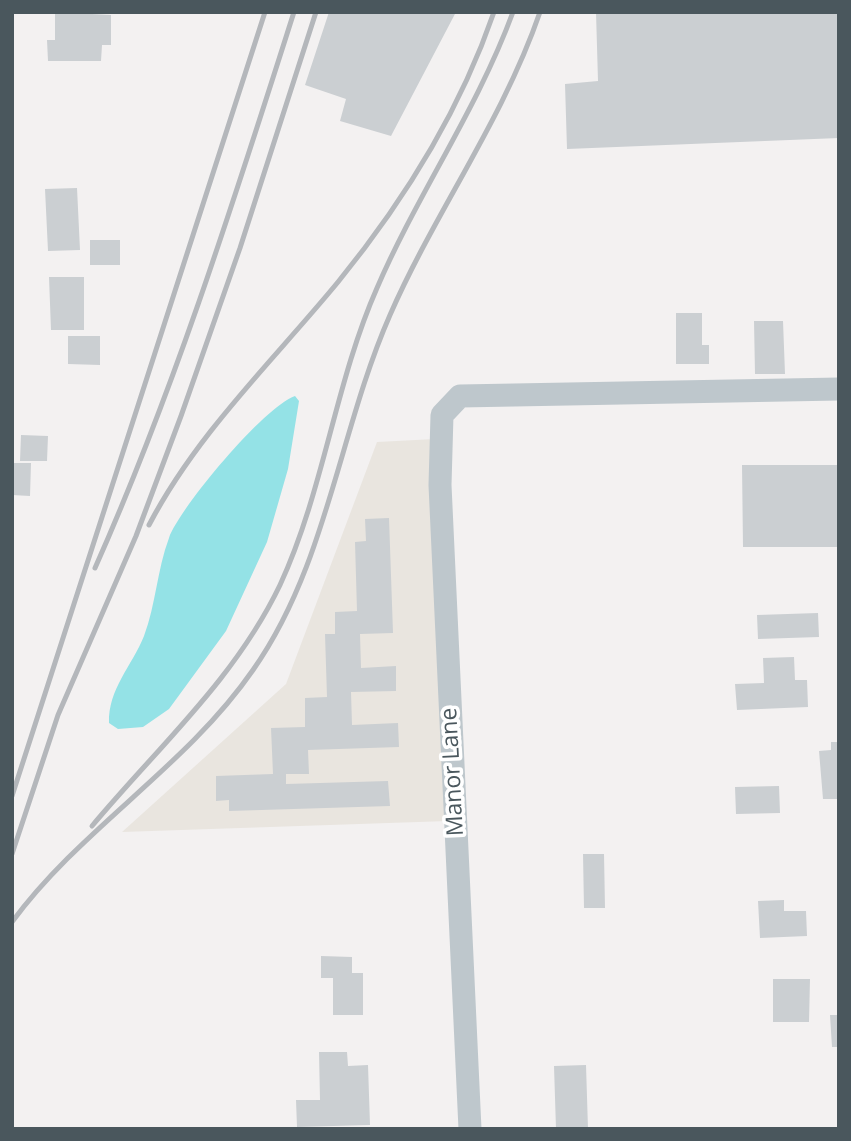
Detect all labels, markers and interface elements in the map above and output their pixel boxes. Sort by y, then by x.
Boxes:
street label: Manor Lane [436,707,470,837]

